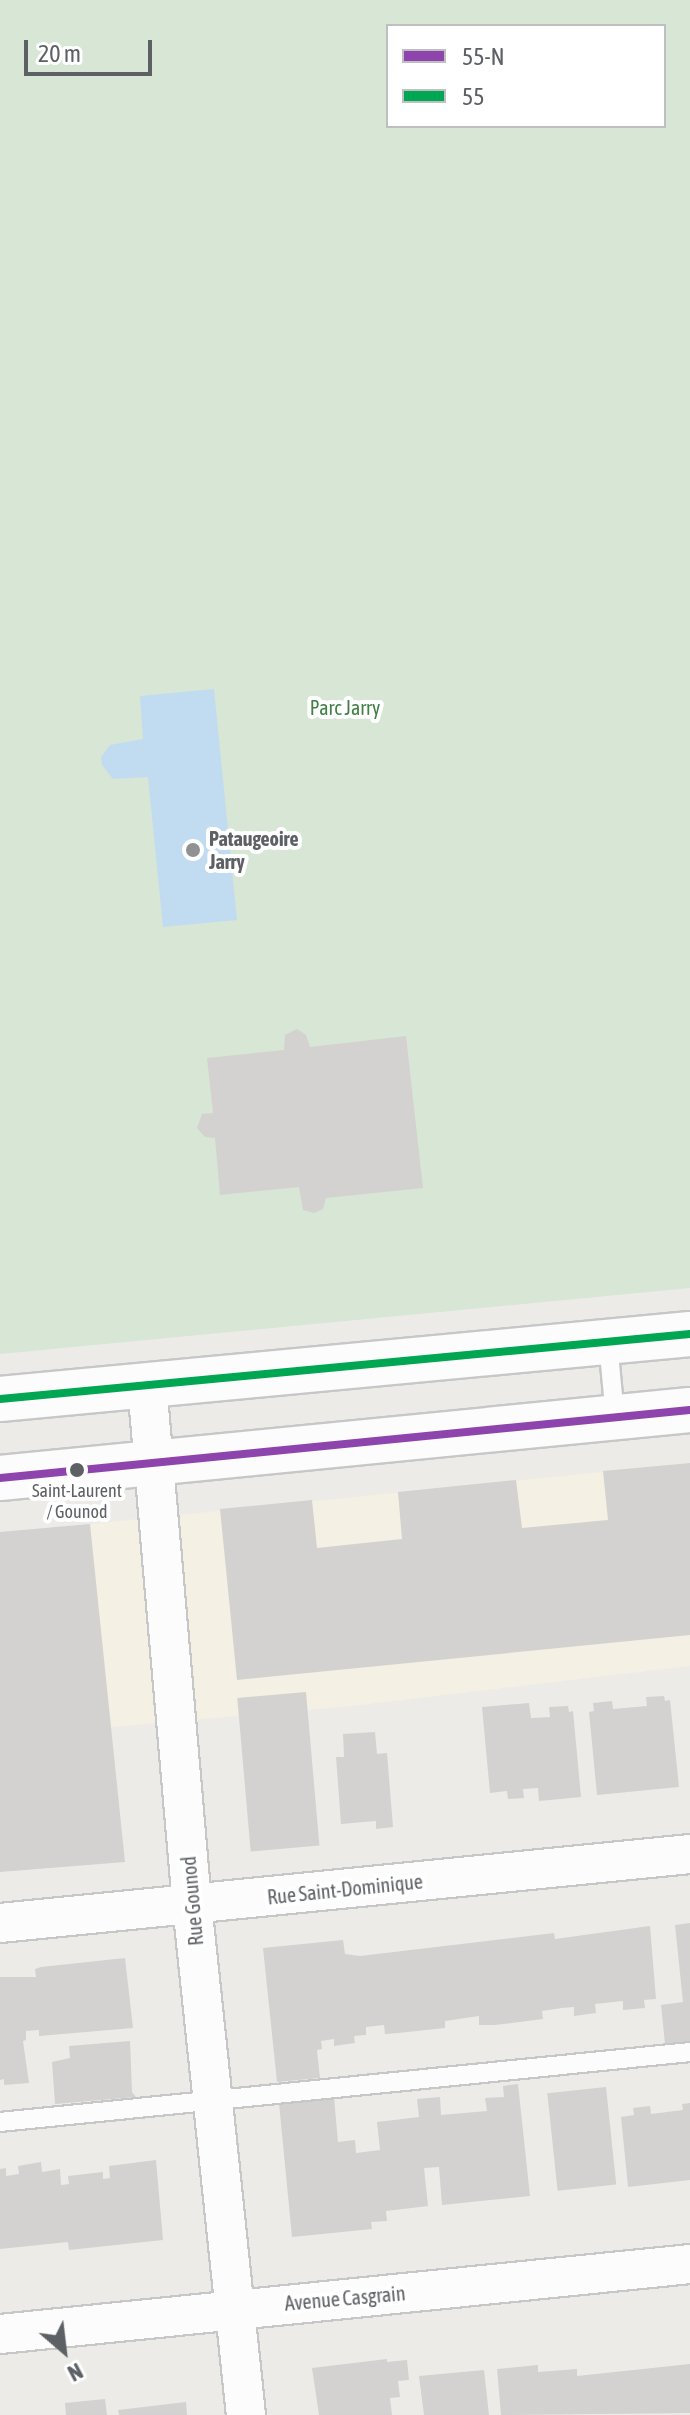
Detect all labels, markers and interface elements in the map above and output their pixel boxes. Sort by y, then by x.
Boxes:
scale bar [28,24,156,74]
legend [386,24,666,128]
text: 20 m [38,40,81,67]
text: 55-N [462,43,505,70]
text: 55 [462,83,485,110]
park label: Parc Jarry [310,695,380,719]
place label: Pataugeoire Jarry [209,826,299,873]
marker: Pataugeoire Jarry [184,841,202,859]
marker: Saint-Laurent / Gounod [69,1462,85,1478]
place label: Saint-Laurent / Gounod [32,1481,122,1524]
street label: Rue Gounod [176,1855,208,1947]
street label: Rue Saint-Dominique [266,1869,424,1909]
street label: Avenue Casgrain [284,2281,406,2315]
north arrow [24,2311,104,2391]
text: N [63,2358,87,2387]

